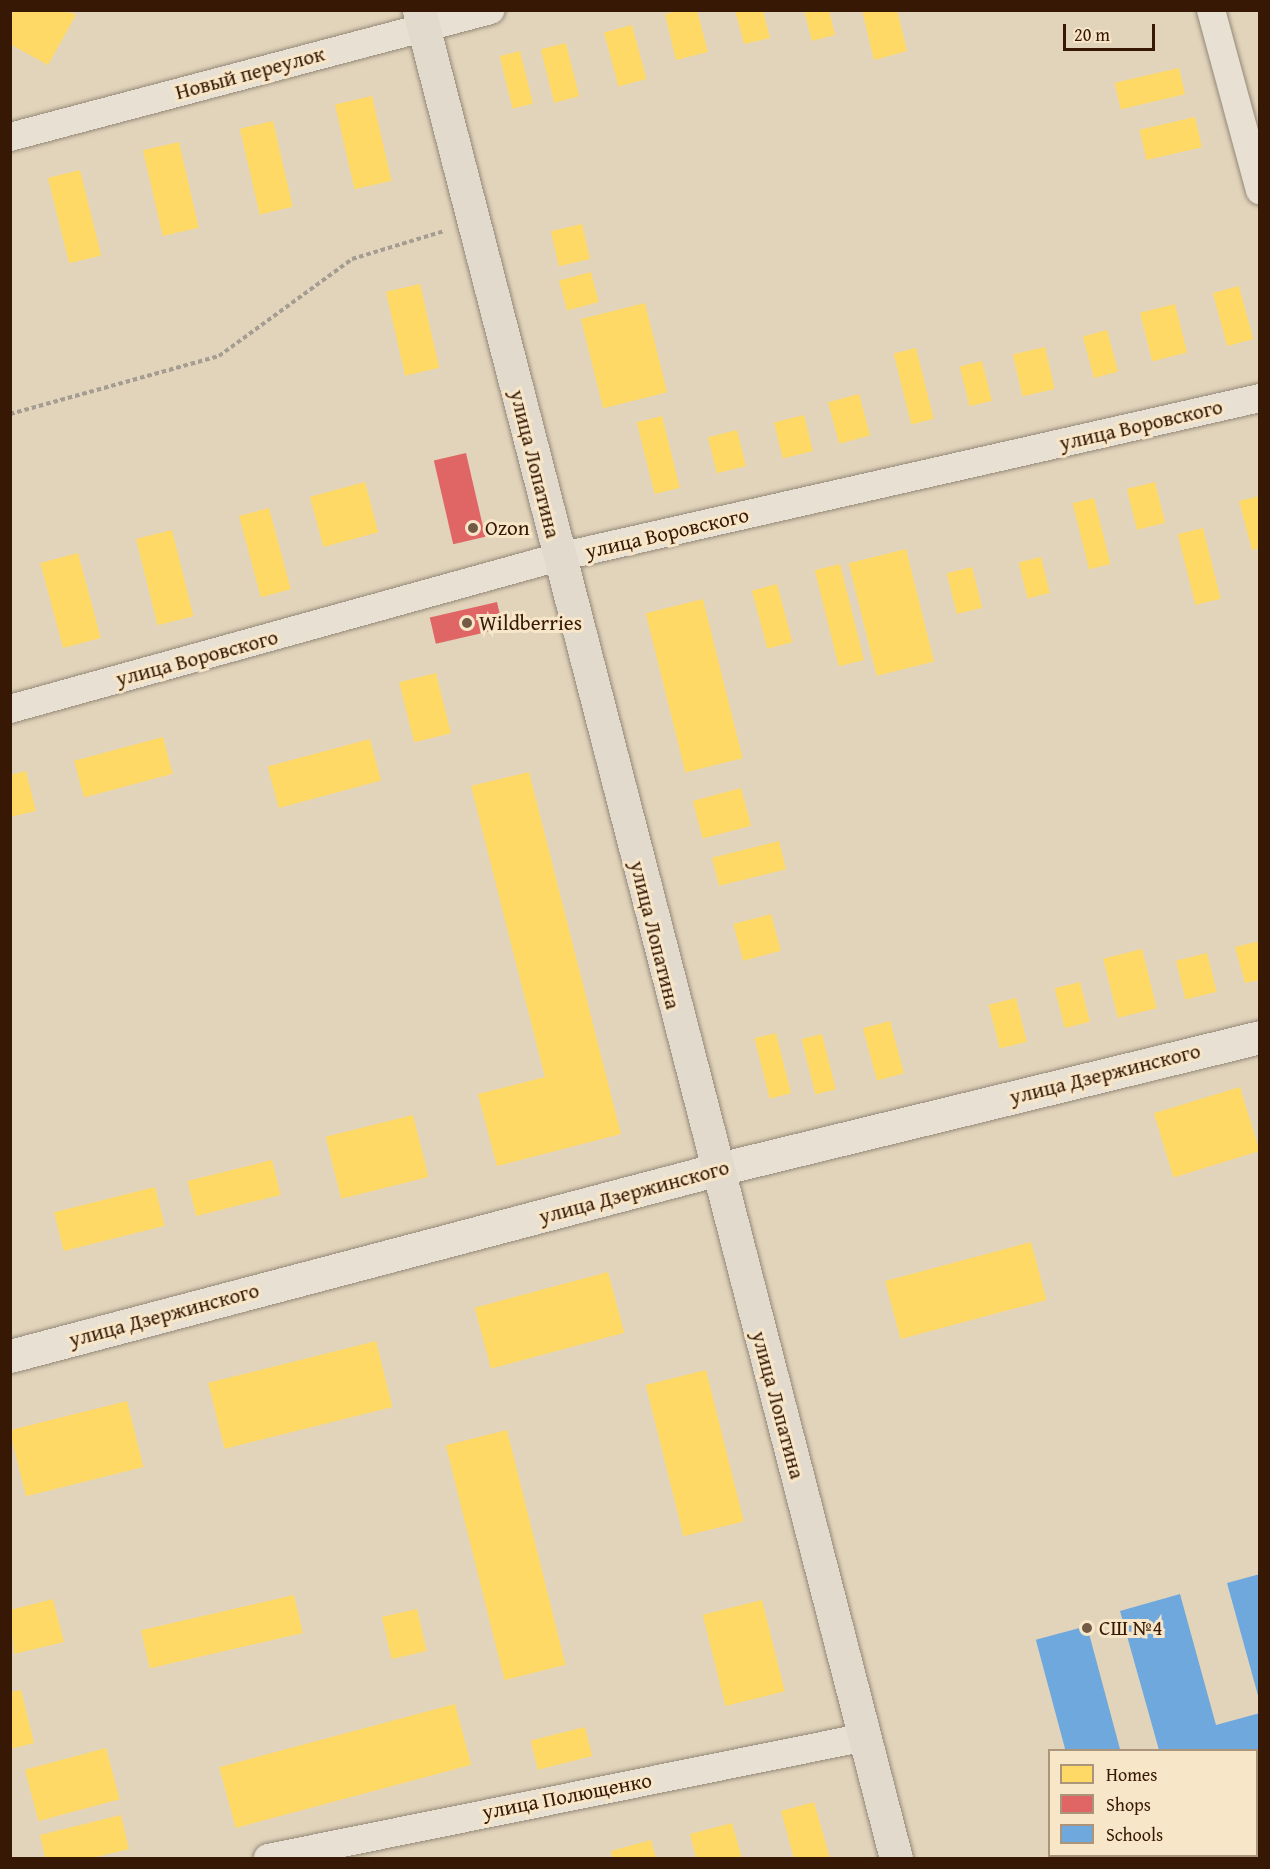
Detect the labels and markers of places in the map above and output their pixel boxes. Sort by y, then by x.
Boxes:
place label: Ozon [485,515,529,541]
marker: Ozon [466,521,480,535]
place label: Wildberries [479,610,582,636]
marker: Wildberries [460,616,474,630]
place label: СШ №4 [1099,1615,1163,1641]
marker: СШ №4 [1080,1621,1094,1635]

